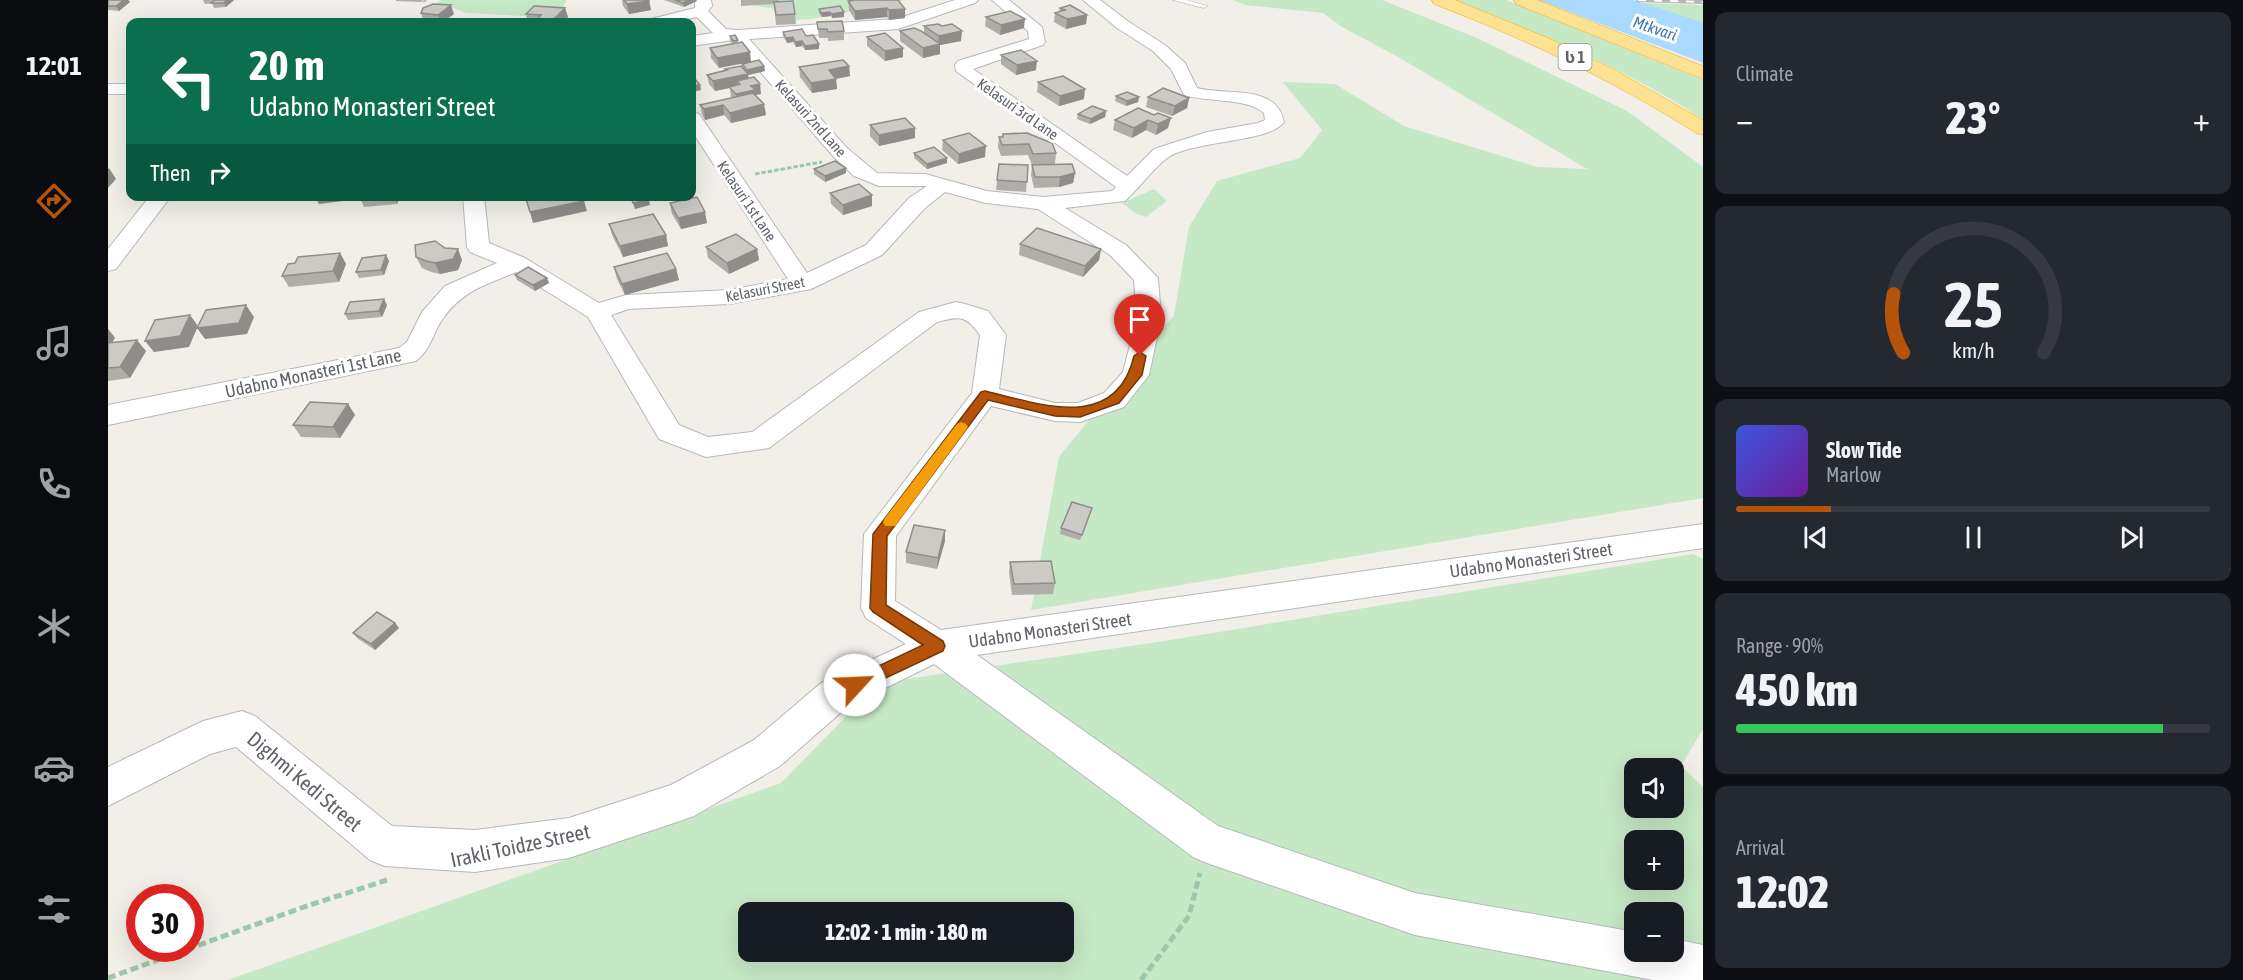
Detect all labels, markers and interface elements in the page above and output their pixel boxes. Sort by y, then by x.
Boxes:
water label: Mtkvari [1631,12,1679,44]
text: 20 m [249,41,324,89]
icon: left [150,42,228,120]
road number: ს 1 [1558,44,1592,70]
text: 12:01 [26,50,82,81]
text: Climate [1736,62,1793,85]
street label: Kelasuri 3rd Lane [974,75,1062,143]
street label: Kelasuri 2nd Lane [772,76,850,160]
text: Udabno Monasteri Street [249,91,495,122]
text: 23° [1946,92,2000,144]
text: − [1736,100,1753,138]
text: + [2193,100,2210,138]
icon: right [203,156,236,189]
street label: Kelasuri 1st Lane [714,158,780,244]
text: Then [150,160,191,186]
icon: directions [33,180,75,222]
text: 25 [1944,270,2002,341]
street label: Kelasuri Street [724,273,806,305]
pin [1114,294,1165,356]
icon: arrive [1123,303,1156,336]
icon: music [33,322,75,364]
text: km/h [1952,339,1994,364]
street label: Udabno Monasteri 1st Lane [223,344,403,402]
text: Slow Tide [1826,437,1902,463]
icon: phone [33,463,75,505]
text: Marlow [1826,463,1881,486]
icon: previous [1799,521,1832,554]
icon: pause [1957,521,1990,554]
icon: next [2115,521,2148,554]
street label: Udabno Monasteri Street [1448,538,1614,582]
icon: climate [33,605,75,647]
street label: Udabno Monasteri Street [967,608,1133,652]
text: Range · 90% [1736,634,1823,657]
position arrow [823,653,887,717]
text: 450 km [1736,664,1858,716]
street label: Dighmi Kedi Street [243,726,367,836]
icon: car [33,747,75,789]
map controls [1624,758,1684,962]
button: sound [1624,758,1684,818]
street label: Irakli Toidze Street [448,819,592,871]
button: + [1624,830,1684,890]
text: Arrival [1736,836,1785,859]
text: 12:02 [1736,866,1830,918]
speed limit sign: 30 [126,884,204,962]
icon: filters [33,888,75,930]
button: − [1624,902,1684,962]
text: 12:02 · 1 min · 180 m [825,919,987,945]

